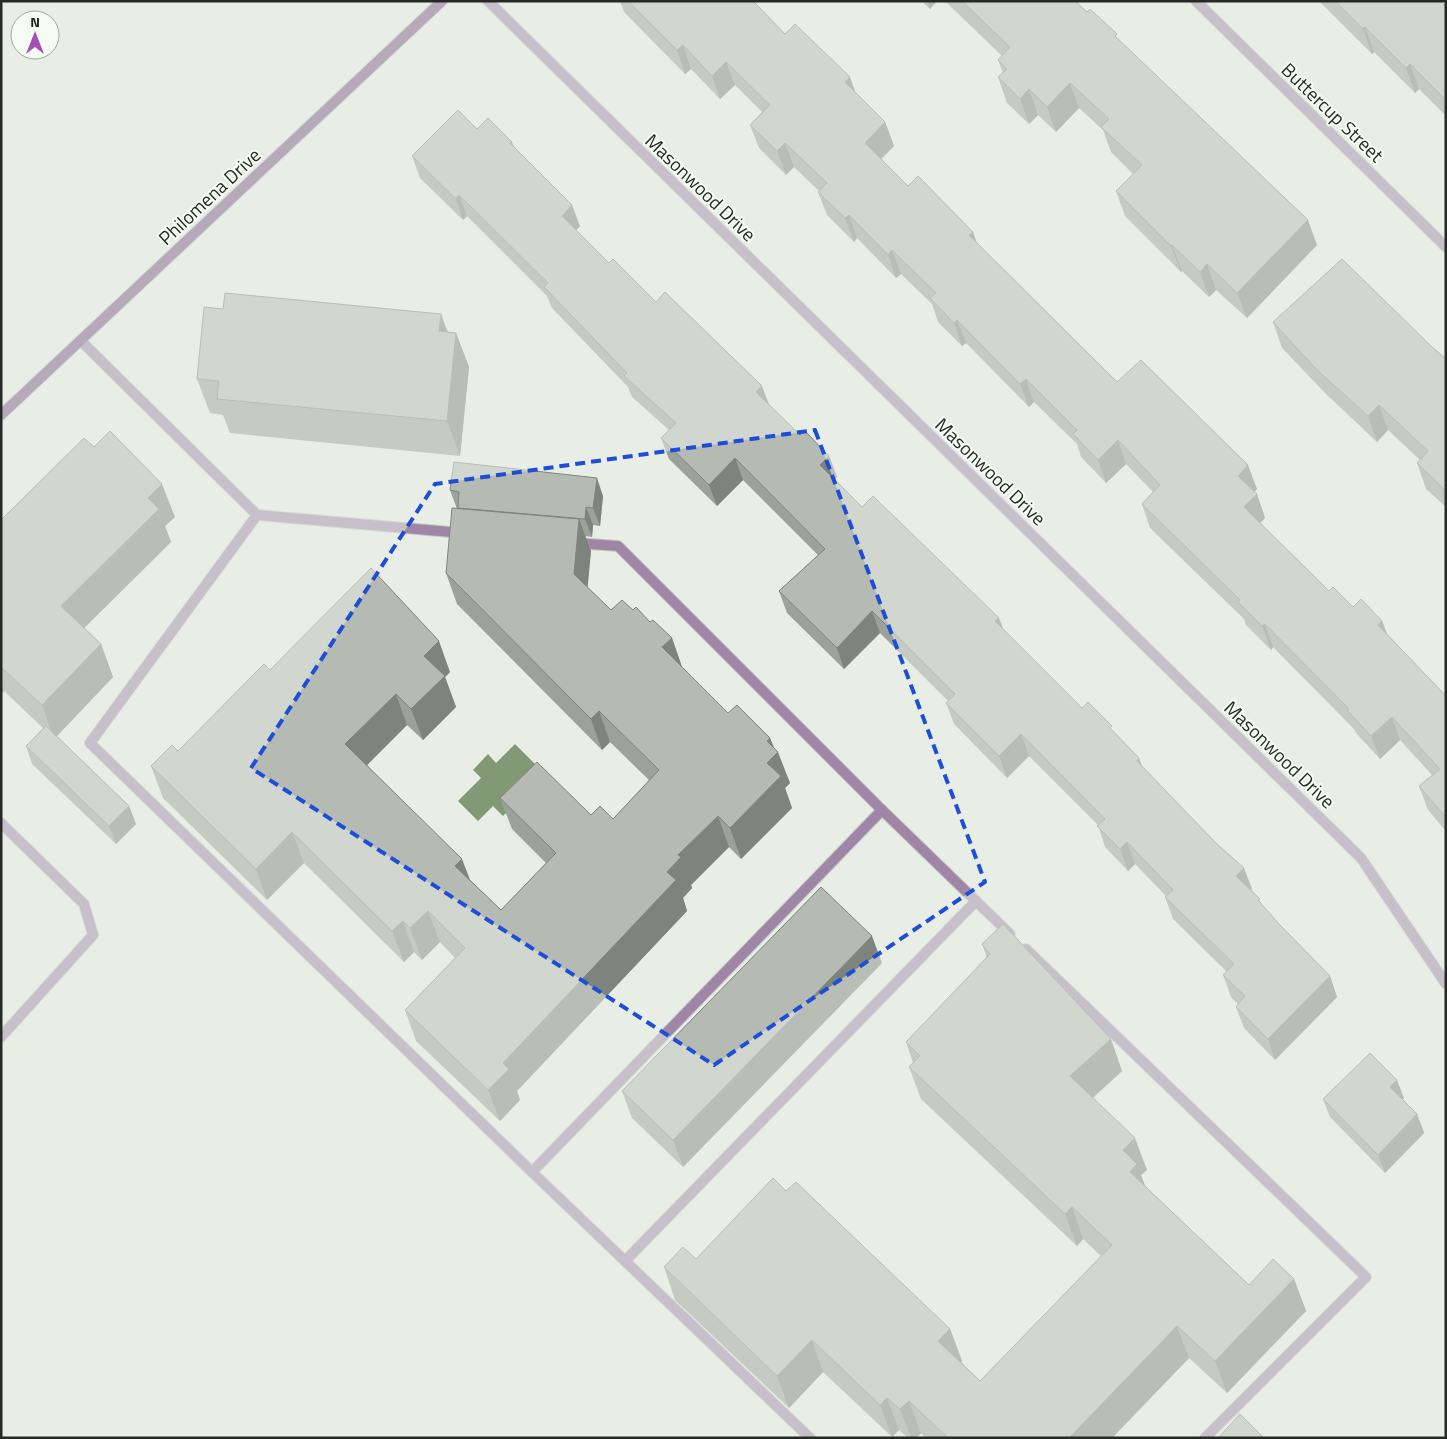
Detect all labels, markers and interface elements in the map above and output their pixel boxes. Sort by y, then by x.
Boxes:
north arrow [10,10,60,60]
text: N [30,11,40,32]
street label: Buttercup Street [1275,55,1391,169]
street label: Masonwood Drive [639,126,763,248]
street label: Philomena Drive [151,141,267,251]
street label: Masonwood Drive [929,410,1053,532]
street label: Masonwood Drive [1218,693,1342,815]

